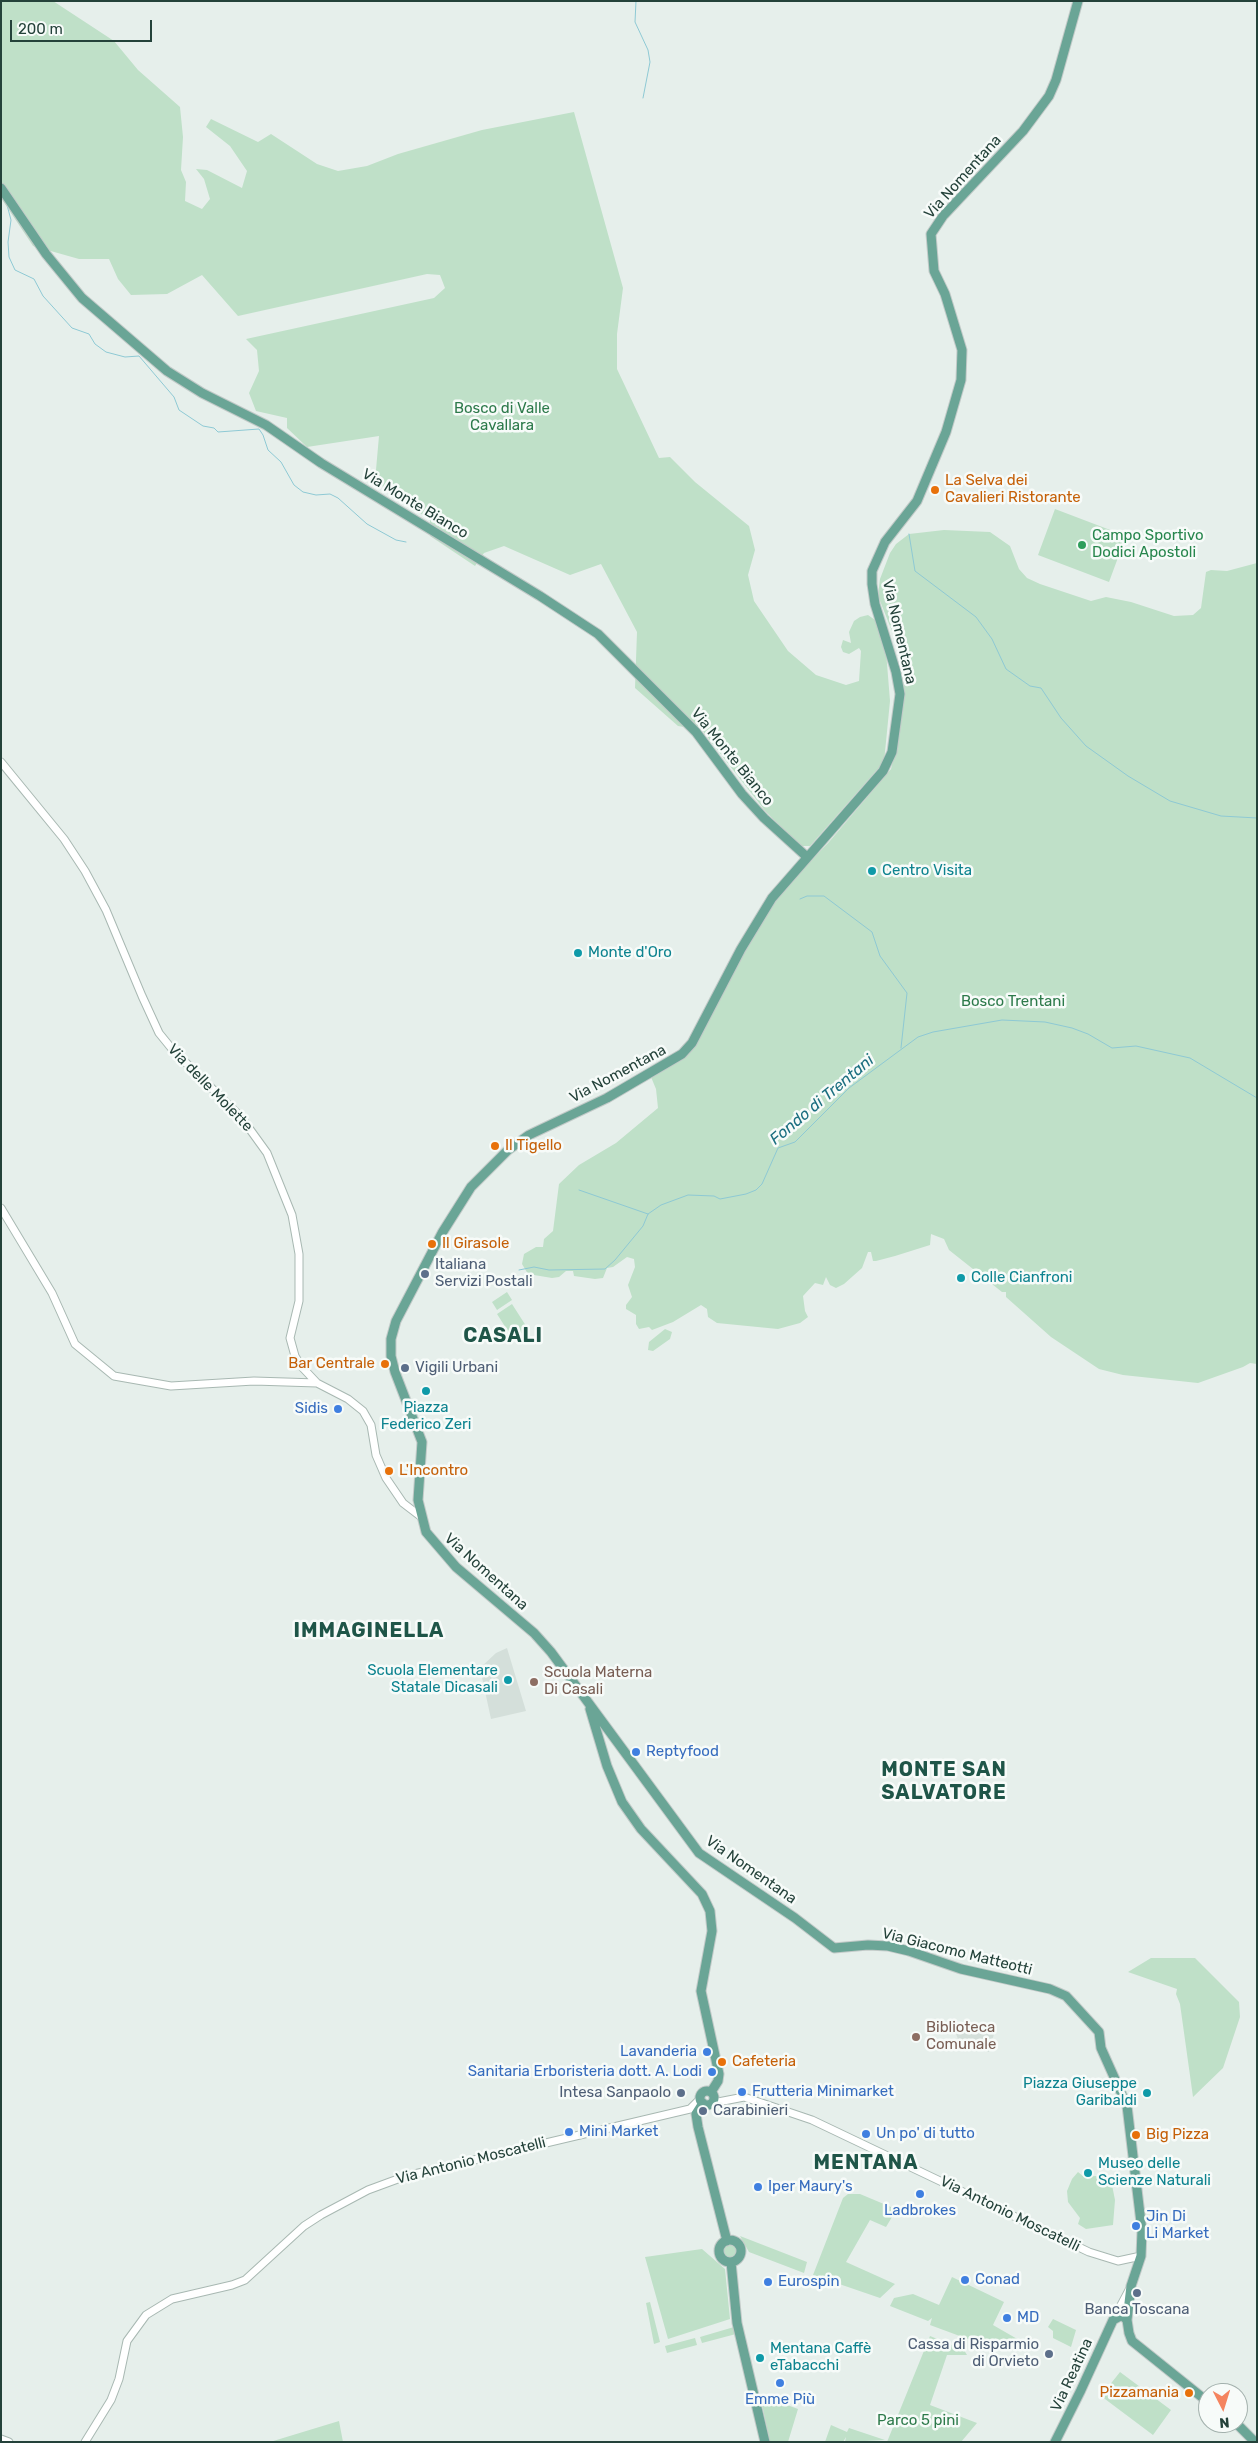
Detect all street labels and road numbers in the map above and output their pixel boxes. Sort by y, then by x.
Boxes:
street label: Via Nomentana [921,131,1005,223]
street label: Via Monte Bianco [359,465,471,543]
street label: Via Nomentana [878,578,920,686]
street label: Via Monte Bianco [687,704,777,810]
street label: Via delle Molette [164,1040,256,1136]
street label: Via Nomentana [567,1041,669,1107]
street label: Via Nomentana [440,1530,532,1614]
street label: Via Nomentana [702,1832,800,1908]
street label: Via Giacomo Matteotti [880,1925,1034,1979]
street label: Via Antonio Moscatelli [394,2134,548,2188]
street label: Via Antonio Moscatelli [937,2172,1083,2256]
street label: Via Reatina [1047,2336,1097,2414]

